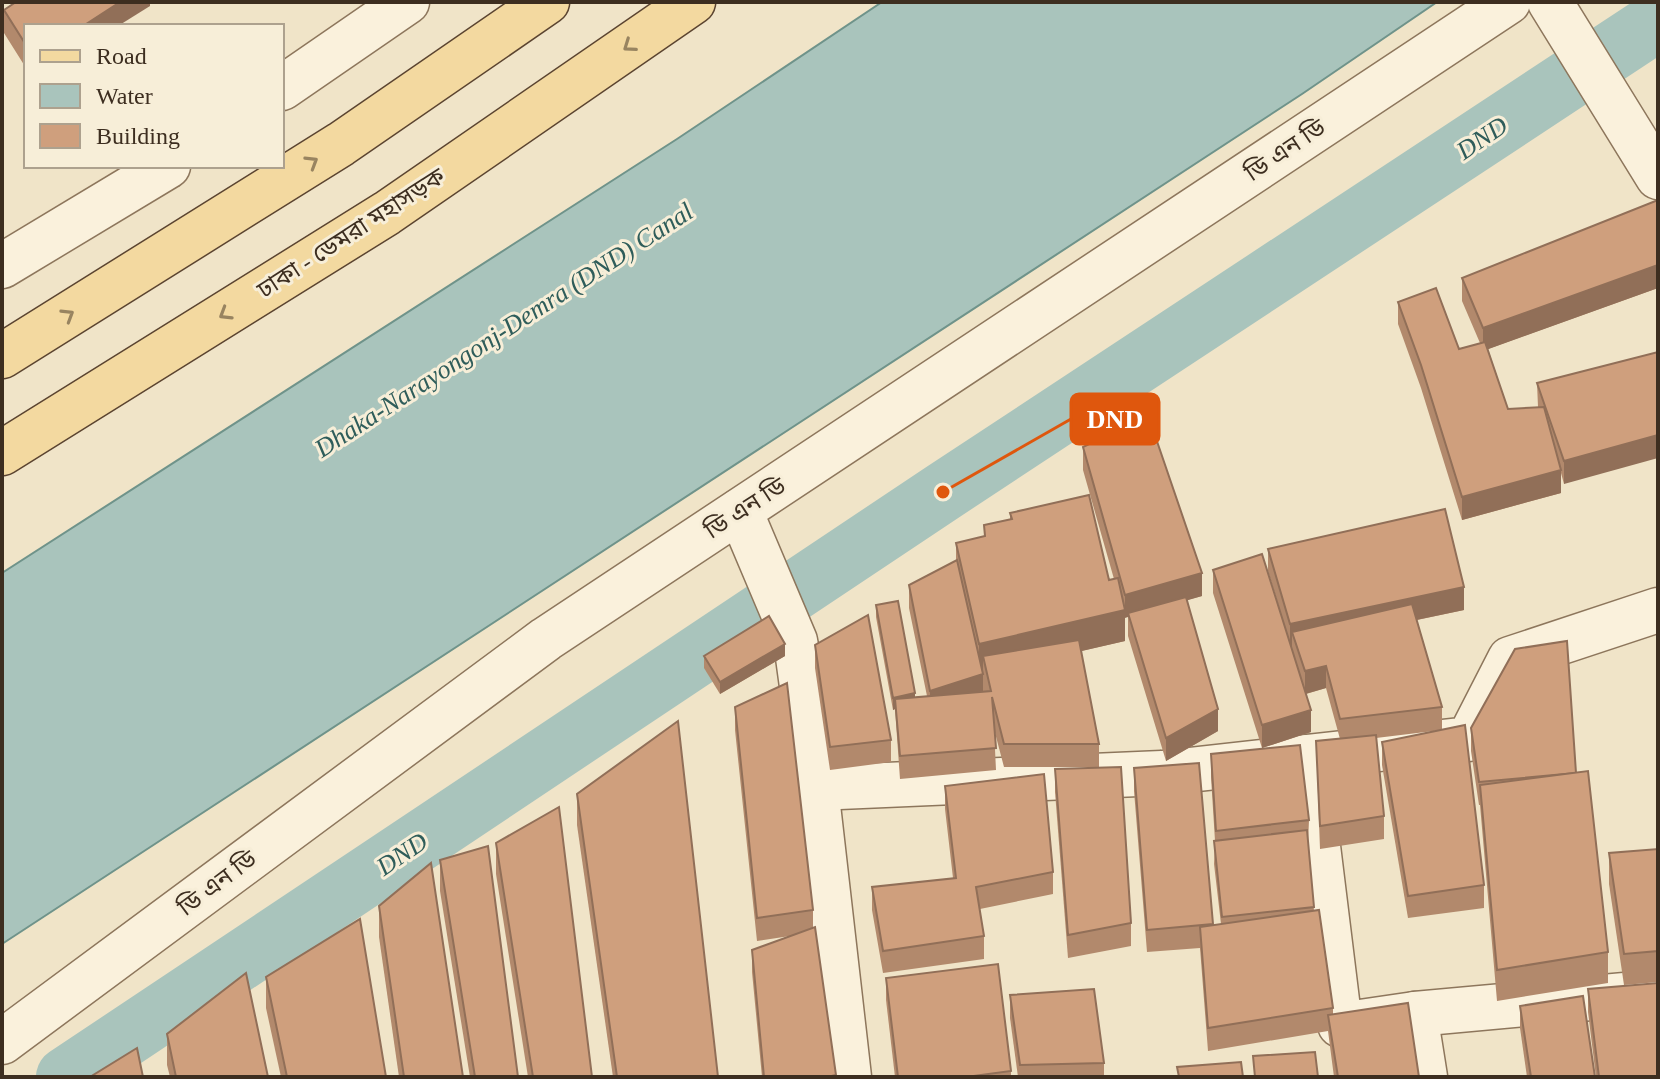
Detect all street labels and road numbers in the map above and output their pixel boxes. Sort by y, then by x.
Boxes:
street label: ডি এন ডি [1239,112,1331,187]
street label: ঢাকা - ডেমরা মহাসড়ক [252,162,450,304]
street label: ডি এন ডি [698,471,791,544]
street label: ডি এন ডি [171,844,262,921]

